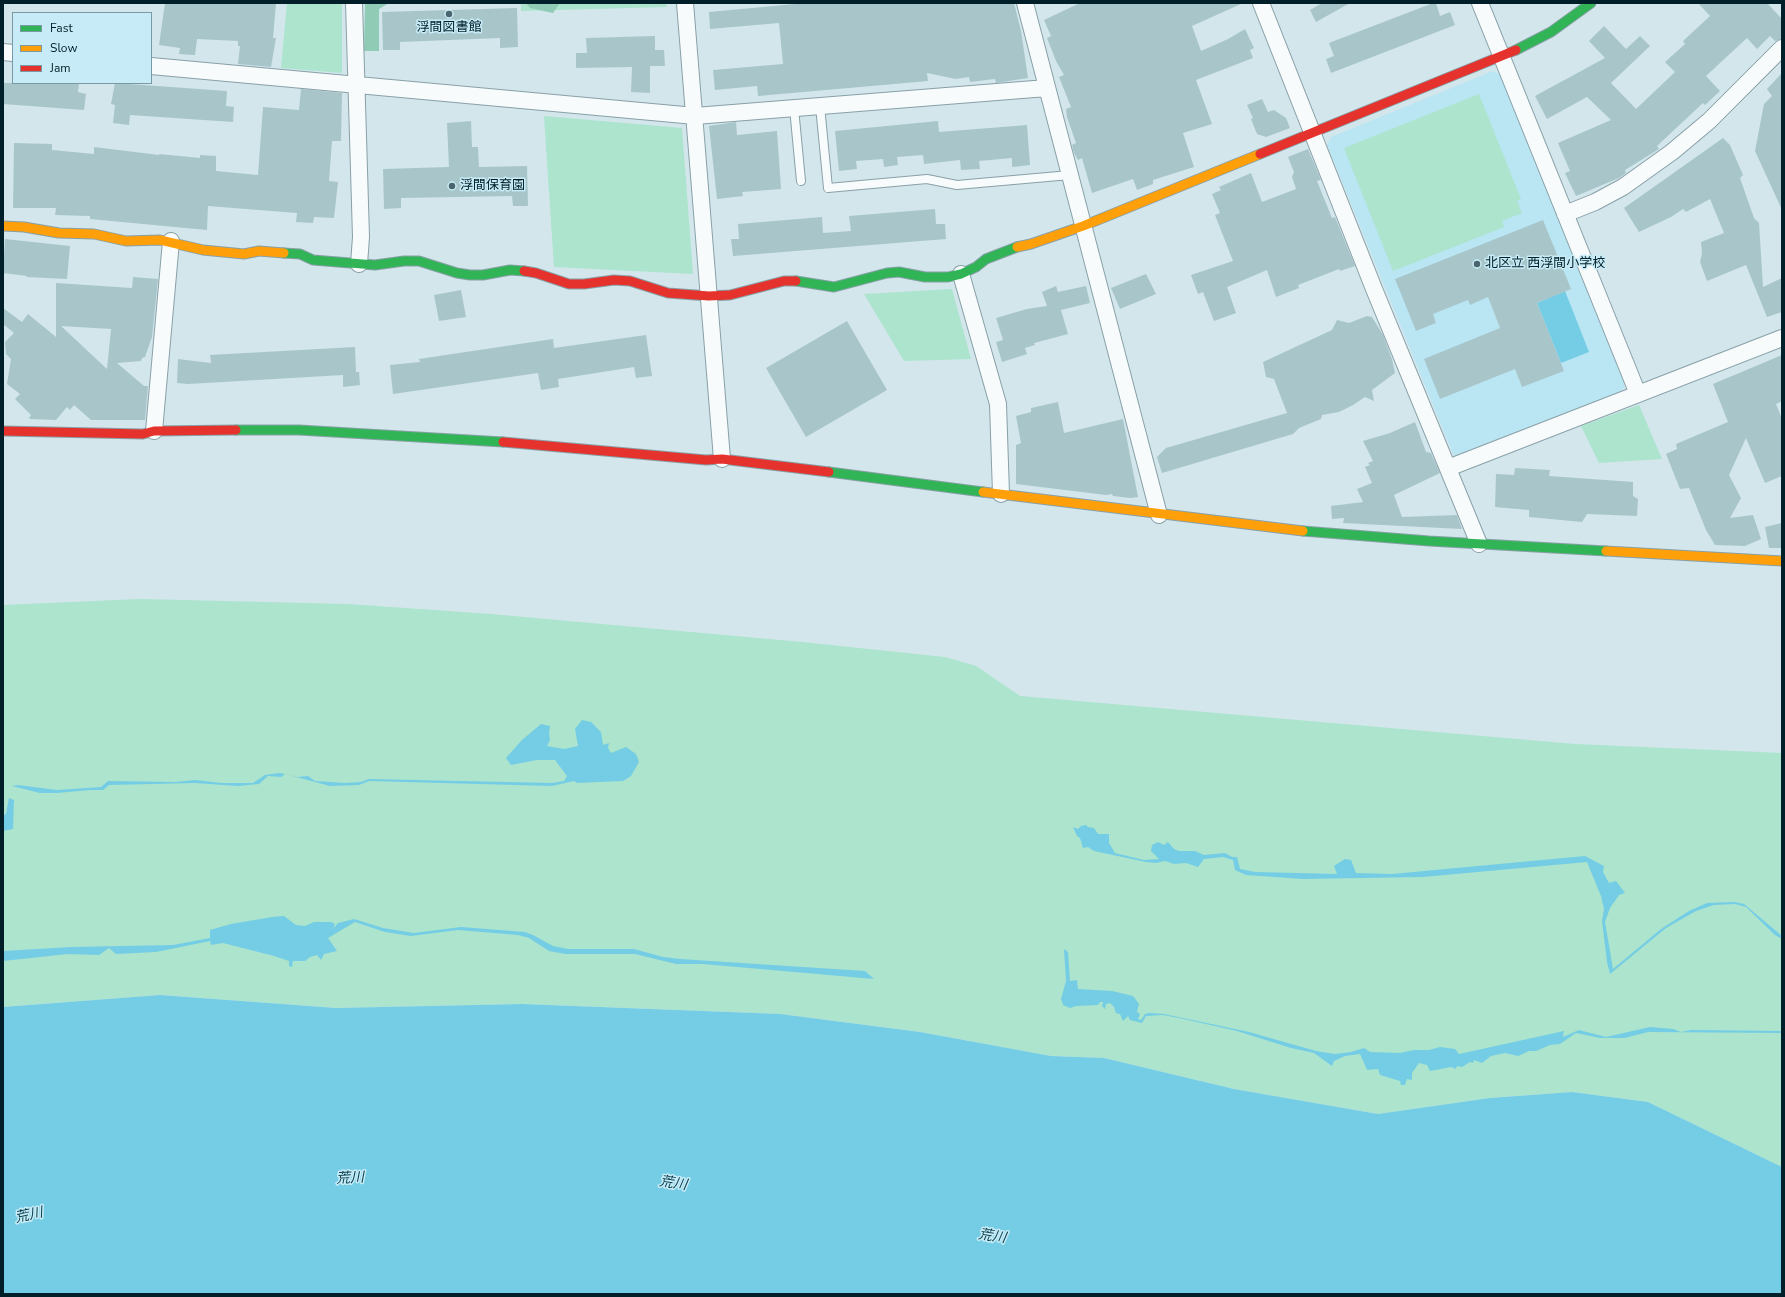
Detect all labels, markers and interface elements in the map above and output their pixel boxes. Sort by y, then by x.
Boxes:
marker: 浮間図書館 [444,9,454,19]
legend [12,12,152,84]
text: Fast [50,20,73,36]
place label: 浮間図書館 [417,20,481,36]
text: Slow [50,40,78,56]
text: Jam [50,60,71,76]
place label: 浮間保育園 [460,178,525,194]
marker: 浮間保育園 [447,181,457,191]
place label: 北区立 西浮間小学校 [1485,256,1605,272]
marker: 北区立 西浮間小学校 [1472,259,1482,269]
water label: 荒川 [336,1170,364,1188]
water label: 荒川 [658,1174,688,1194]
water label: 荒川 [14,1205,44,1227]
water label: 荒川 [977,1227,1007,1247]

